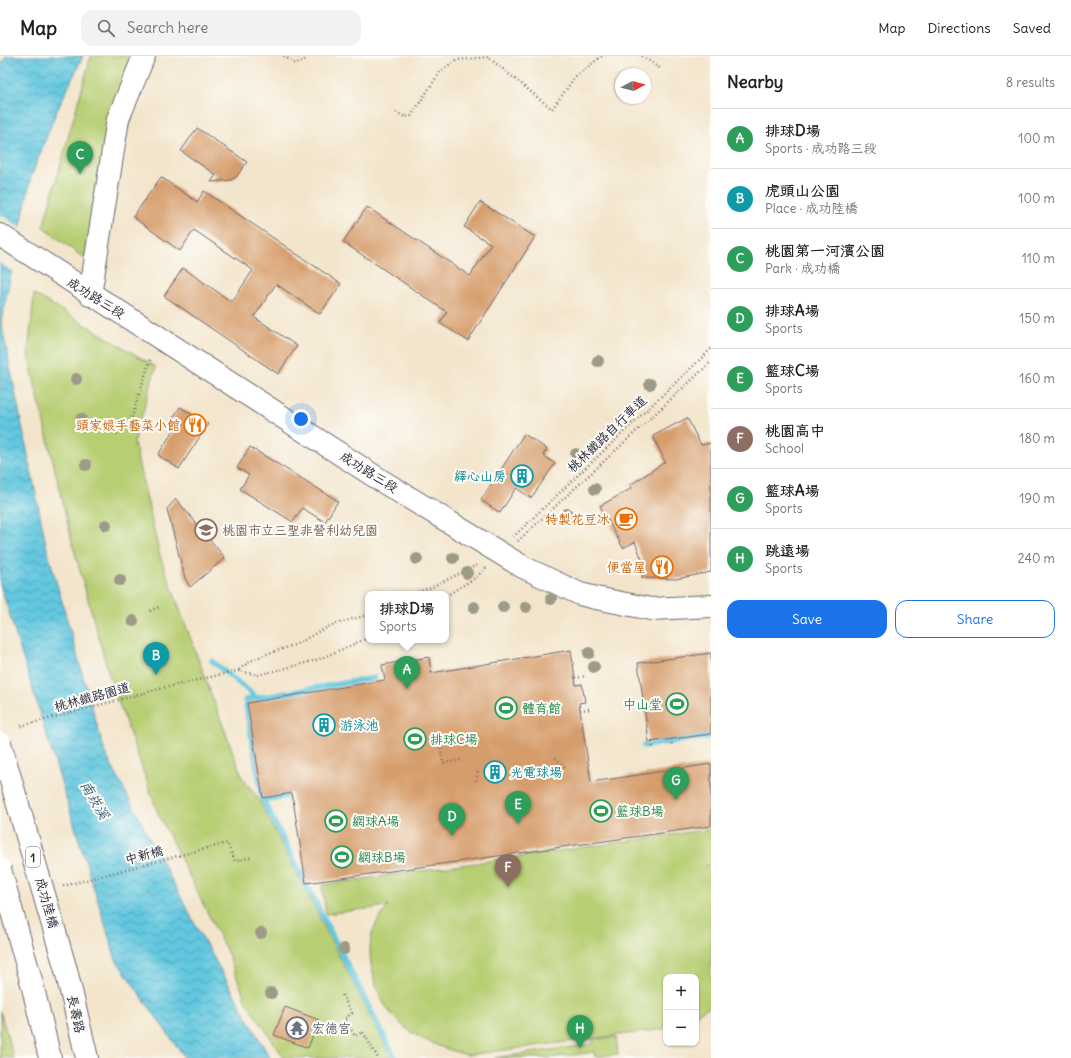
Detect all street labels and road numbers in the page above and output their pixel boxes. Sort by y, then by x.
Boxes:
street label: 成功路三段 [64,274,128,322]
street label: 桃林鐵路自行車道 [564,392,650,476]
street label: 成功路三段 [337,448,401,496]
street label: 桃林鐵路園道 [52,679,132,715]
street label: 中新橋 [123,842,165,868]
road number: 1 [26,847,40,867]
street label: 成功陸橋 [32,876,62,930]
street label: 長壽路 [63,993,89,1035]

